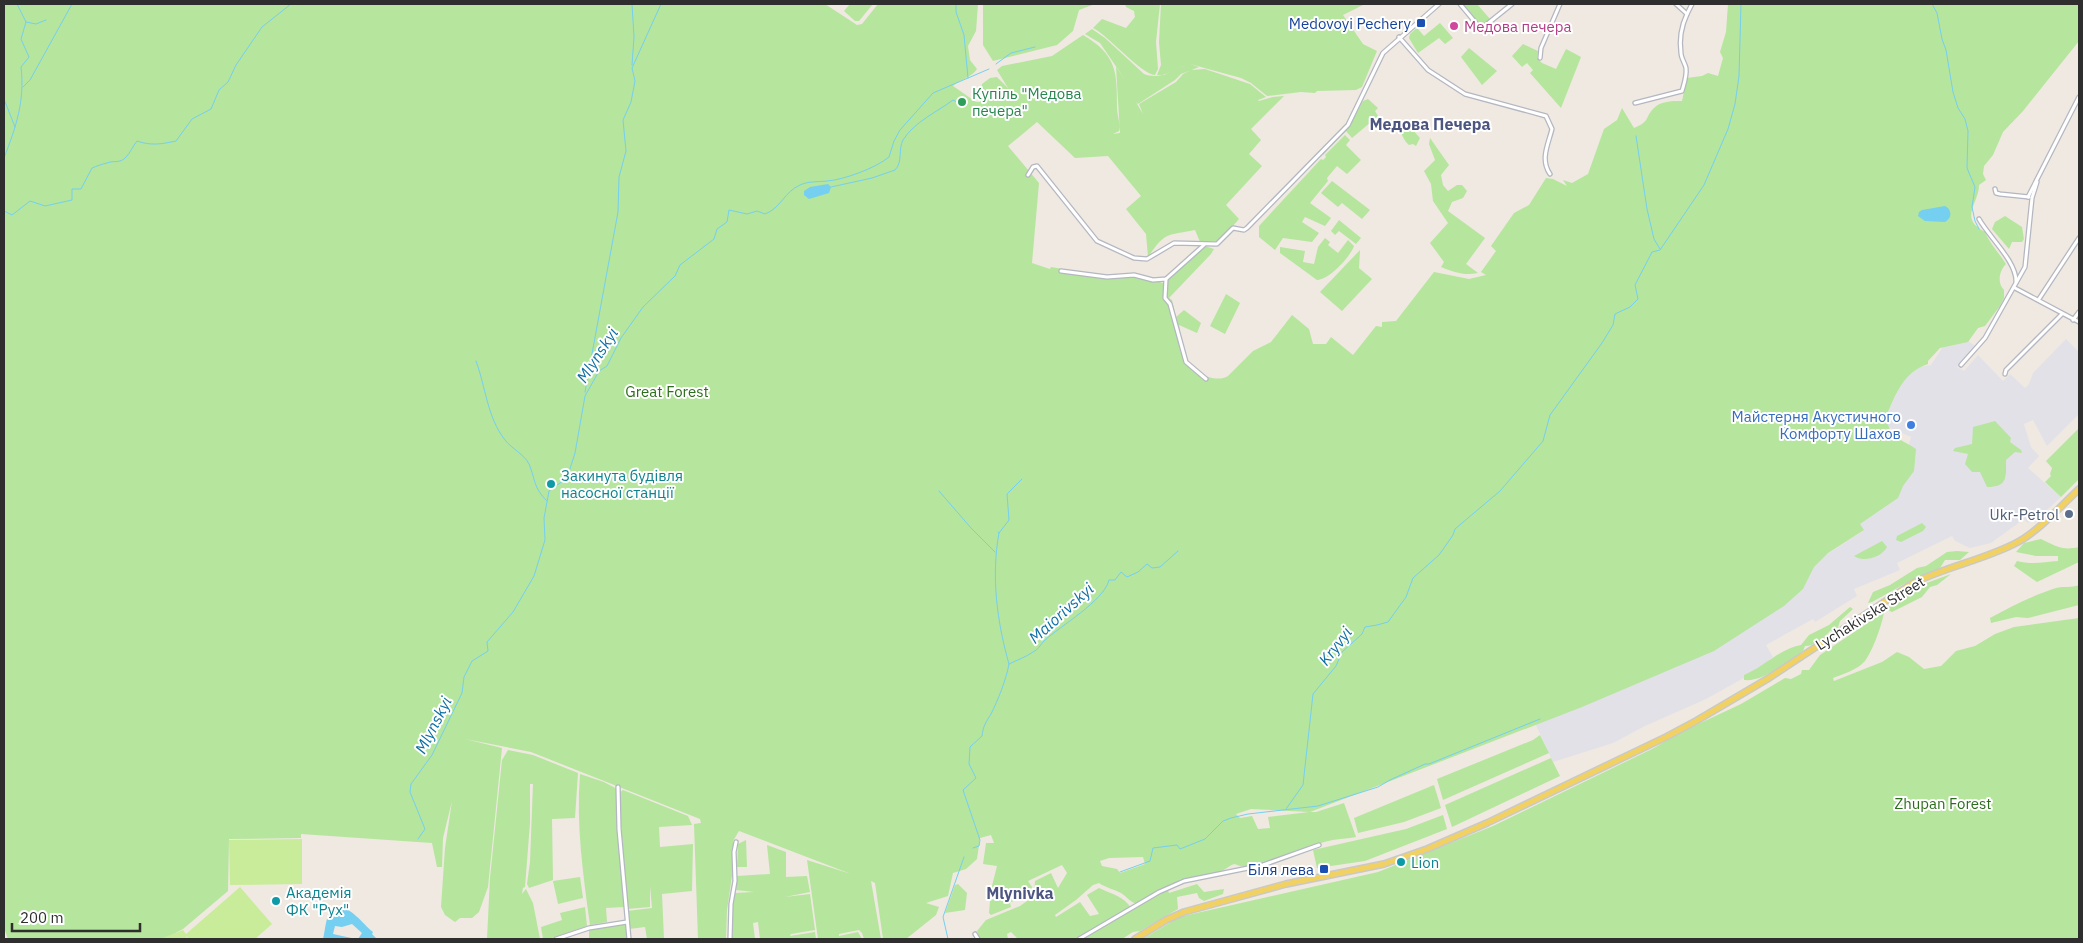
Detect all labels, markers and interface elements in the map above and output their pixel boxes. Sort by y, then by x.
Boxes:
place label: Medovoyi Pechery [1289,14,1412,33]
marker: Medovoyi Pechery [1415,17,1427,29]
place label: Медова печера [1464,17,1571,36]
marker: Медова печера [1448,20,1460,32]
place label: Купіль "Медова печера" [972,84,1082,120]
marker: Купіль "Медова печера" [956,96,968,108]
district label: Медова Печера [1369,114,1491,134]
water label: Mlynskyi [572,323,622,386]
park label: Great Forest [625,382,709,401]
place label: Майстерня Акустичного Комфорту Шахов [1732,407,1901,443]
marker: Майстерня Акустичного Комфорту Шахов [1905,419,1917,431]
place label: Закинута будівля насосної станції [561,466,683,502]
marker: Закинута будівля насосної станції [545,478,557,490]
place label: Ukr-Petrol [1990,505,2059,524]
marker: Ukr-Petrol [2063,508,2075,520]
street label: Lychakivska Street [1812,572,1928,654]
water label: Maiorivskyi [1024,578,1098,647]
water label: Kryvyi [1314,622,1356,669]
water label: Mlynskyi [410,692,456,757]
park label: Zhupan Forest [1894,794,1992,813]
place label: Lion [1411,853,1439,872]
marker: Lion [1395,856,1407,868]
place label: Бiля лева [1248,860,1314,879]
marker: Бiля лева [1318,863,1330,875]
place label: Академія ФК "Рух" [286,883,351,919]
district label: Mlynivka [986,883,1054,903]
marker: Академія ФК "Рух" [270,895,282,907]
scale bar [12,900,140,932]
text: 200 m [20,908,64,927]

